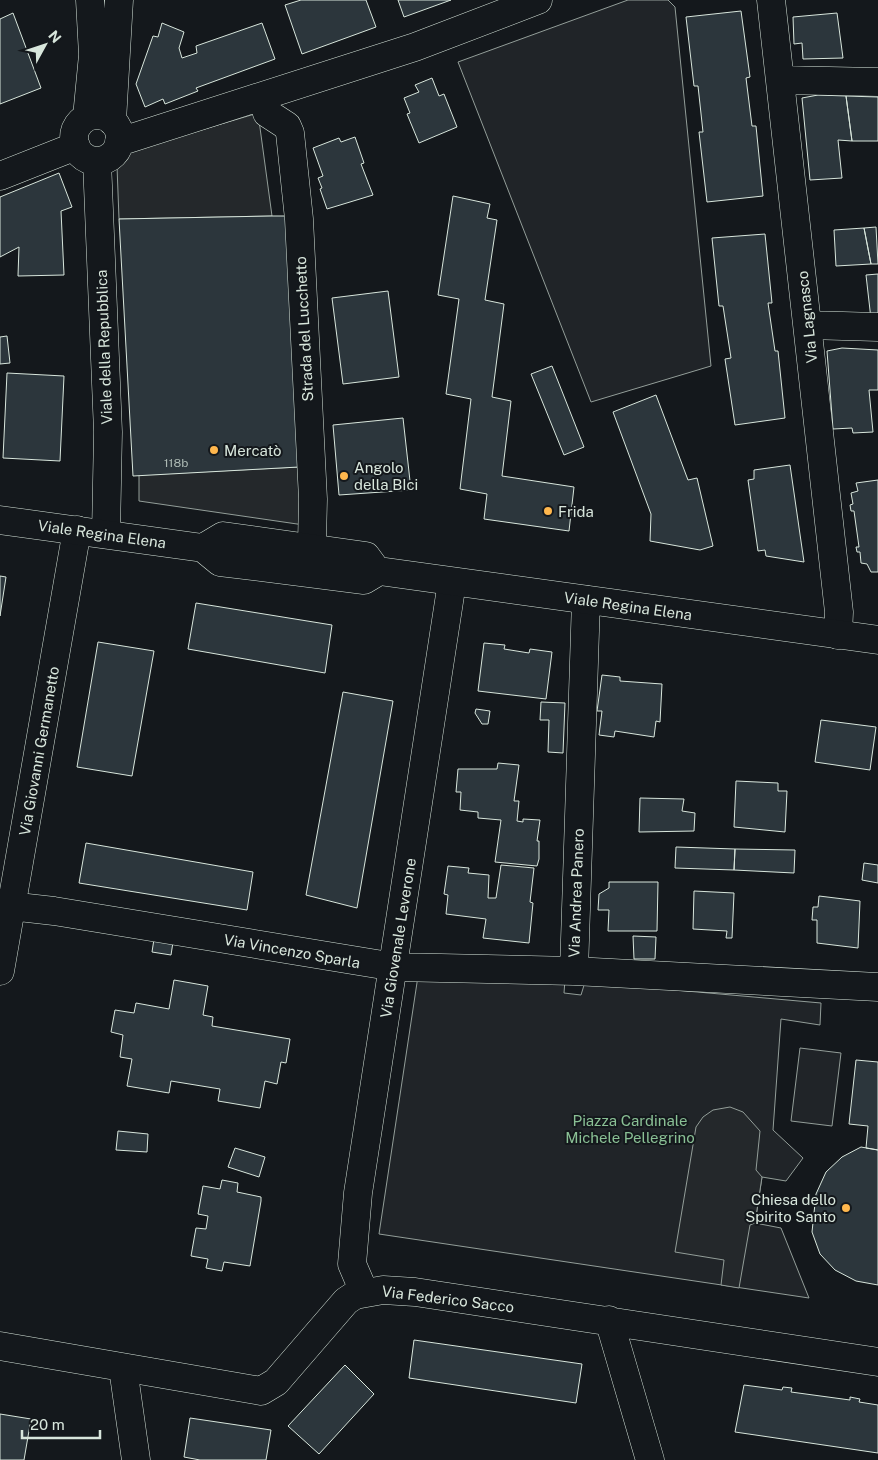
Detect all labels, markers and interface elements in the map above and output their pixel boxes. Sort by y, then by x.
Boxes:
north arrow [20,20,70,70]
text: N [45,27,65,46]
street label: Strada del Lucchetto [292,256,316,402]
street label: Viale della Repubblica [93,269,115,425]
street label: Via Lagnasco [794,270,820,364]
place label: Mercatò [224,442,282,459]
marker: Mercatò [208,444,220,456]
house number: 118b [164,456,188,470]
place label: Angolo della BIci [354,459,418,493]
marker: Angolo della BIci [338,470,350,482]
place label: Frida [558,503,594,520]
marker: Frida [542,505,554,517]
street label: Viale Regina Elena [37,517,167,551]
street label: Viale Regina Elena [563,589,693,623]
street label: Via Giovanni Germanetto [16,665,62,837]
street label: Via Andrea Panero [565,828,587,958]
street label: Via Giovenale Leverone [377,857,419,1019]
street label: Via Vincenzo Sparla [222,931,362,971]
park label: Piazza Cardinale Michele Pellegrino [565,1112,695,1146]
place label: Chiesa dello Spirito Santo [745,1191,836,1225]
marker: Chiesa dello Spirito Santo [840,1202,852,1214]
street label: Via Federico Sacco [381,1282,515,1316]
scale bar [22,1408,100,1440]
text: 20 m [30,1416,65,1433]

